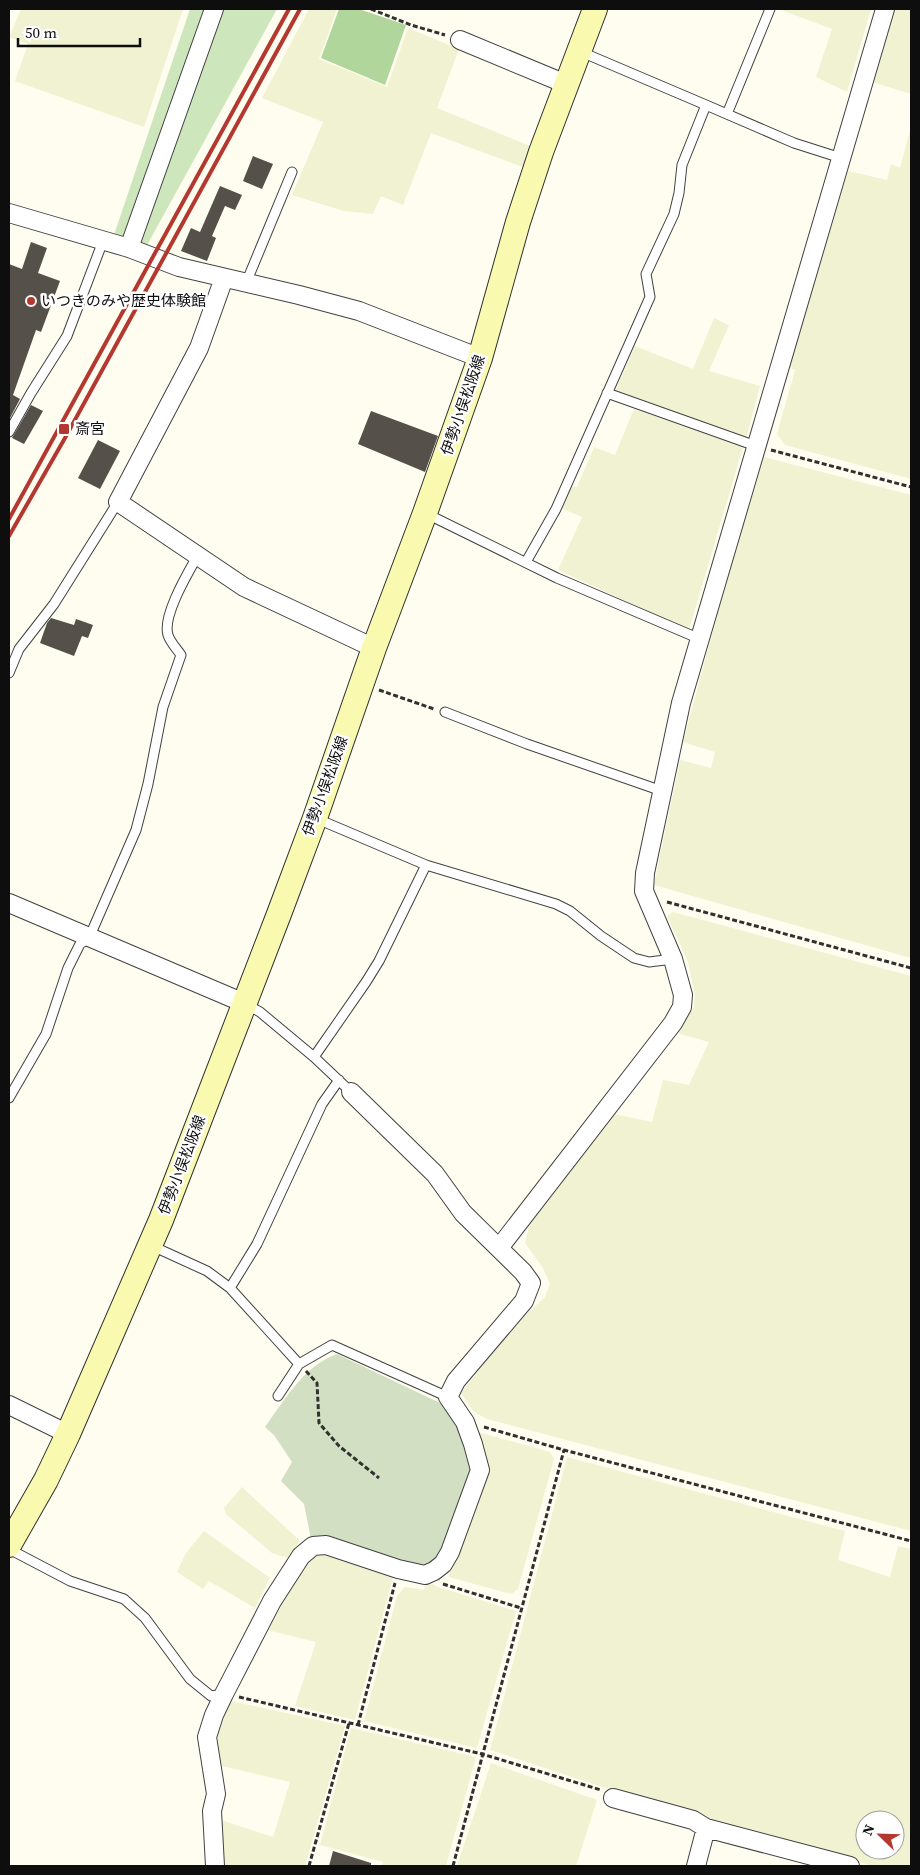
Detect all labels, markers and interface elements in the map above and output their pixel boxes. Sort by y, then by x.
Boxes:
scale bar [18,15,140,47]
text: 50 m [25,22,57,43]
place label: いつきのみや歴史体験館 [41,290,206,311]
marker: いつきのみや歴史体験館 [25,295,37,307]
street label: 伊勢小俣松阪線 [436,352,490,458]
place label: 斎宮 [75,418,105,439]
marker: 斎宮 [57,422,71,436]
street label: 伊勢小俣松阪線 [297,733,352,839]
street label: 伊勢小俣松阪線 [153,1112,210,1218]
north arrow [855,1810,905,1860]
text: N [857,1821,879,1839]

